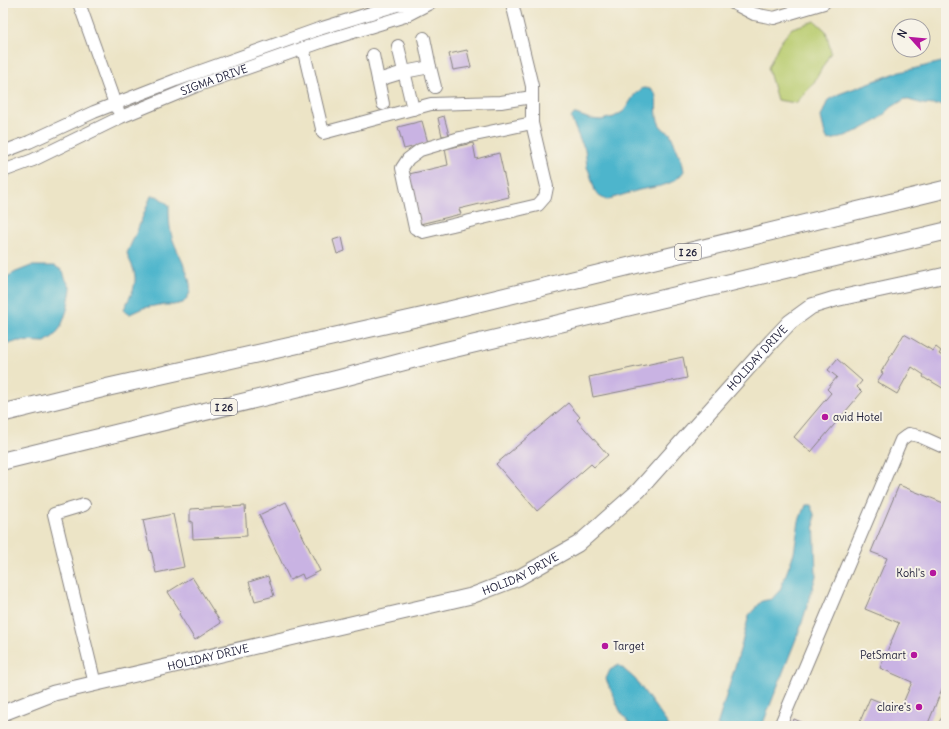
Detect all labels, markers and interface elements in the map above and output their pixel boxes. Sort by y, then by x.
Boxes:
north arrow [891,18,931,58]
text: N [894,27,910,40]
street label: SIGMA DRIVE [178,61,249,99]
road number: I 26 [675,244,701,260]
street label: HOLIDAY DRIVE [724,322,790,393]
road number: I 26 [211,399,237,415]
place label: avid Hotel [833,410,882,424]
marker: avid Hotel [820,412,830,422]
street label: HOLIDAY DRIVE [480,550,561,598]
place label: Kohl's [896,566,925,580]
marker: Kohl's [928,568,938,578]
place label: Target [613,639,645,653]
street label: HOLIDAY DRIVE [166,641,250,673]
marker: Target [600,641,610,651]
place label: PetSmart [860,648,906,662]
marker: PetSmart [909,650,919,660]
place label: claire's [877,700,911,714]
marker: claire's [914,702,924,712]

